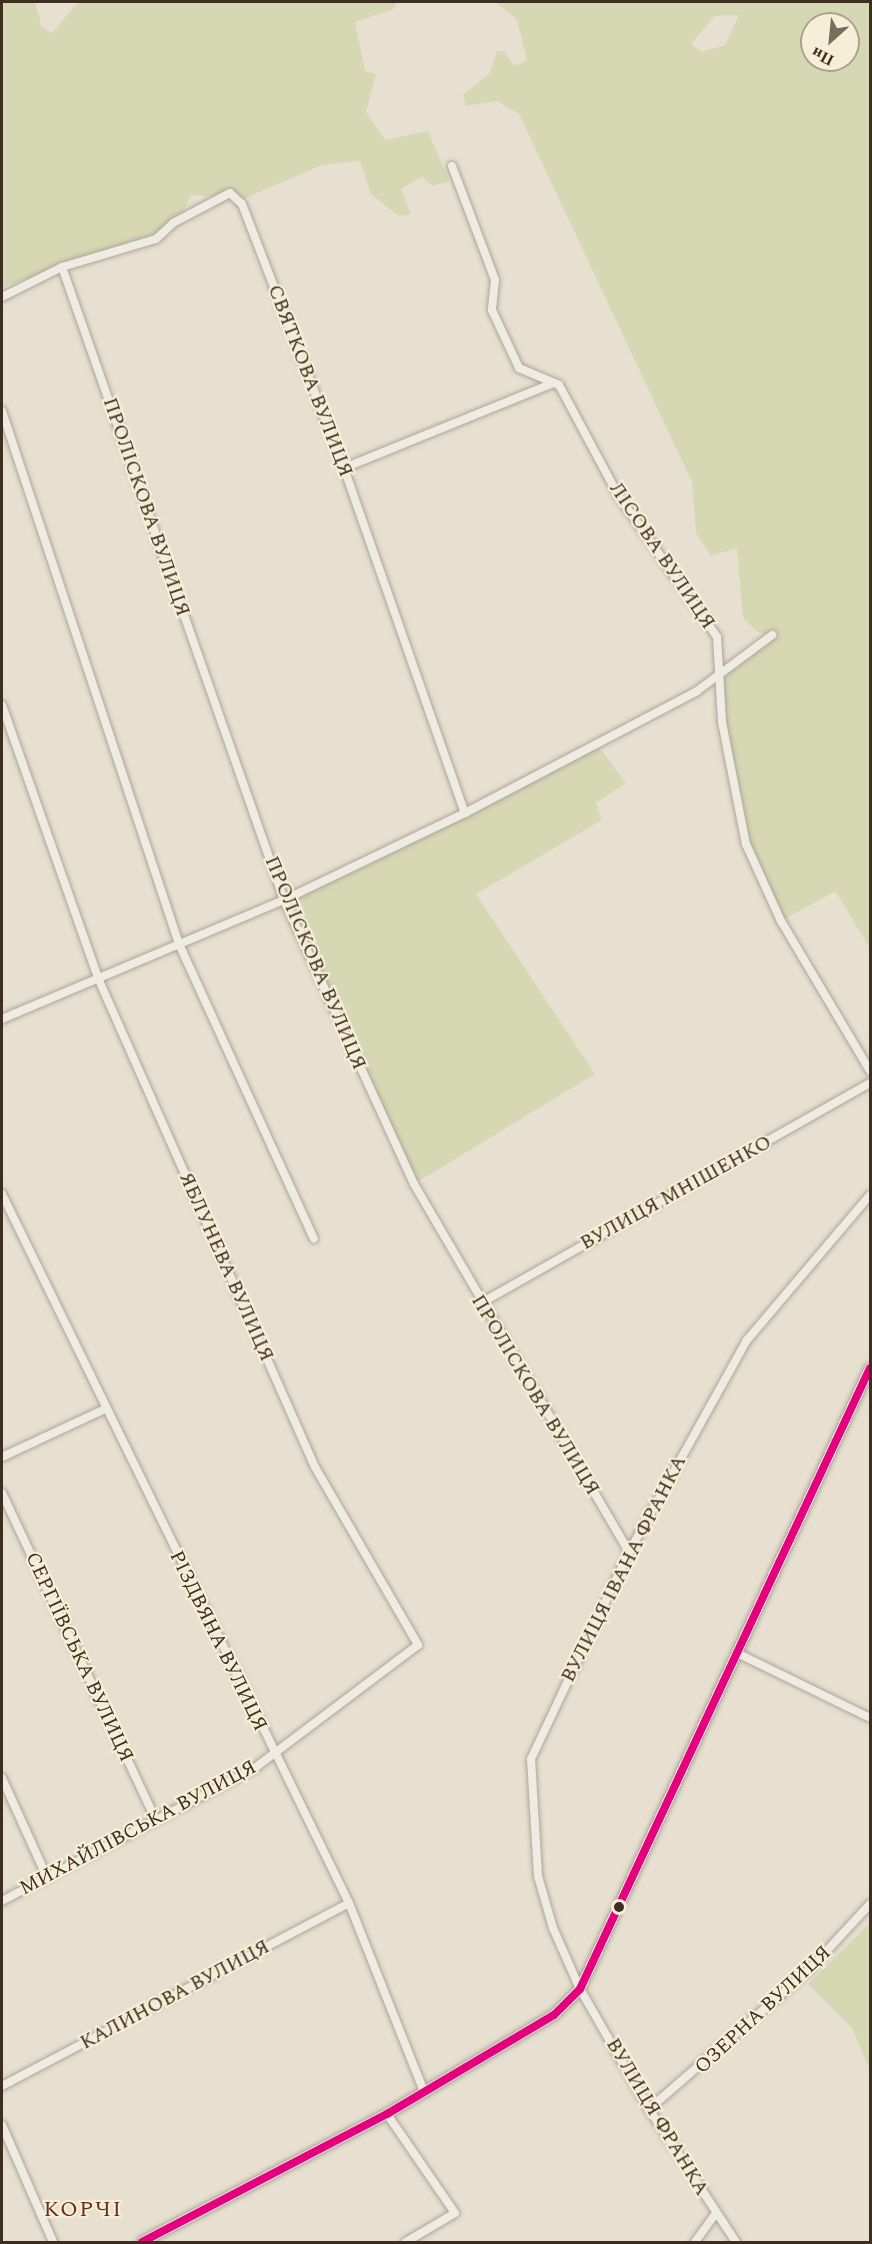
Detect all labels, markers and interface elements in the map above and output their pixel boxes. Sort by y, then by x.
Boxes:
north arrow [800,12,860,72]
text: Пн [807,40,838,72]
street label: СВЯТКОВА ВУЛИЦЯ [262,281,358,481]
street label: ПРОЛІСКОВА ВУЛИЦЯ [97,394,195,620]
street label: ЛІСОВА ВУЛИЦЯ [604,478,720,634]
street label: ПРОЛІСКОВА ВУЛИЦЯ [259,853,371,1073]
street label: ВУЛИЦЯ МНІШЕНКО [576,1130,776,1256]
street label: ЯБЛУНЕВА ВУЛИЦЯ [173,1169,279,1365]
street label: ПРОЛІСКОВА ВУЛИЦЯ [466,1290,604,1500]
street label: ВУЛИЦЯ ІВАНА ФРАНКА [556,1452,692,1686]
street label: РІЗДВЯНА ВУЛИЦЯ [164,1547,272,1735]
street label: СЕРГІЇВСЬКА ВУЛИЦЯ [20,1548,138,1766]
street label: МИХАЙЛІВСЬКА ВУЛИЦЯ [15,1755,261,1901]
unlabelled marker [613,1901,625,1913]
street label: КАЛИНОВА ВУЛИЦЯ [76,1935,274,2055]
street label: ОЗЕРНА ВУЛИЦЯ [690,1941,836,2079]
street label: ВУЛИЦЯ ФРАНКА [600,2034,714,2200]
district label: КОРЧІ [43,2197,123,2223]

